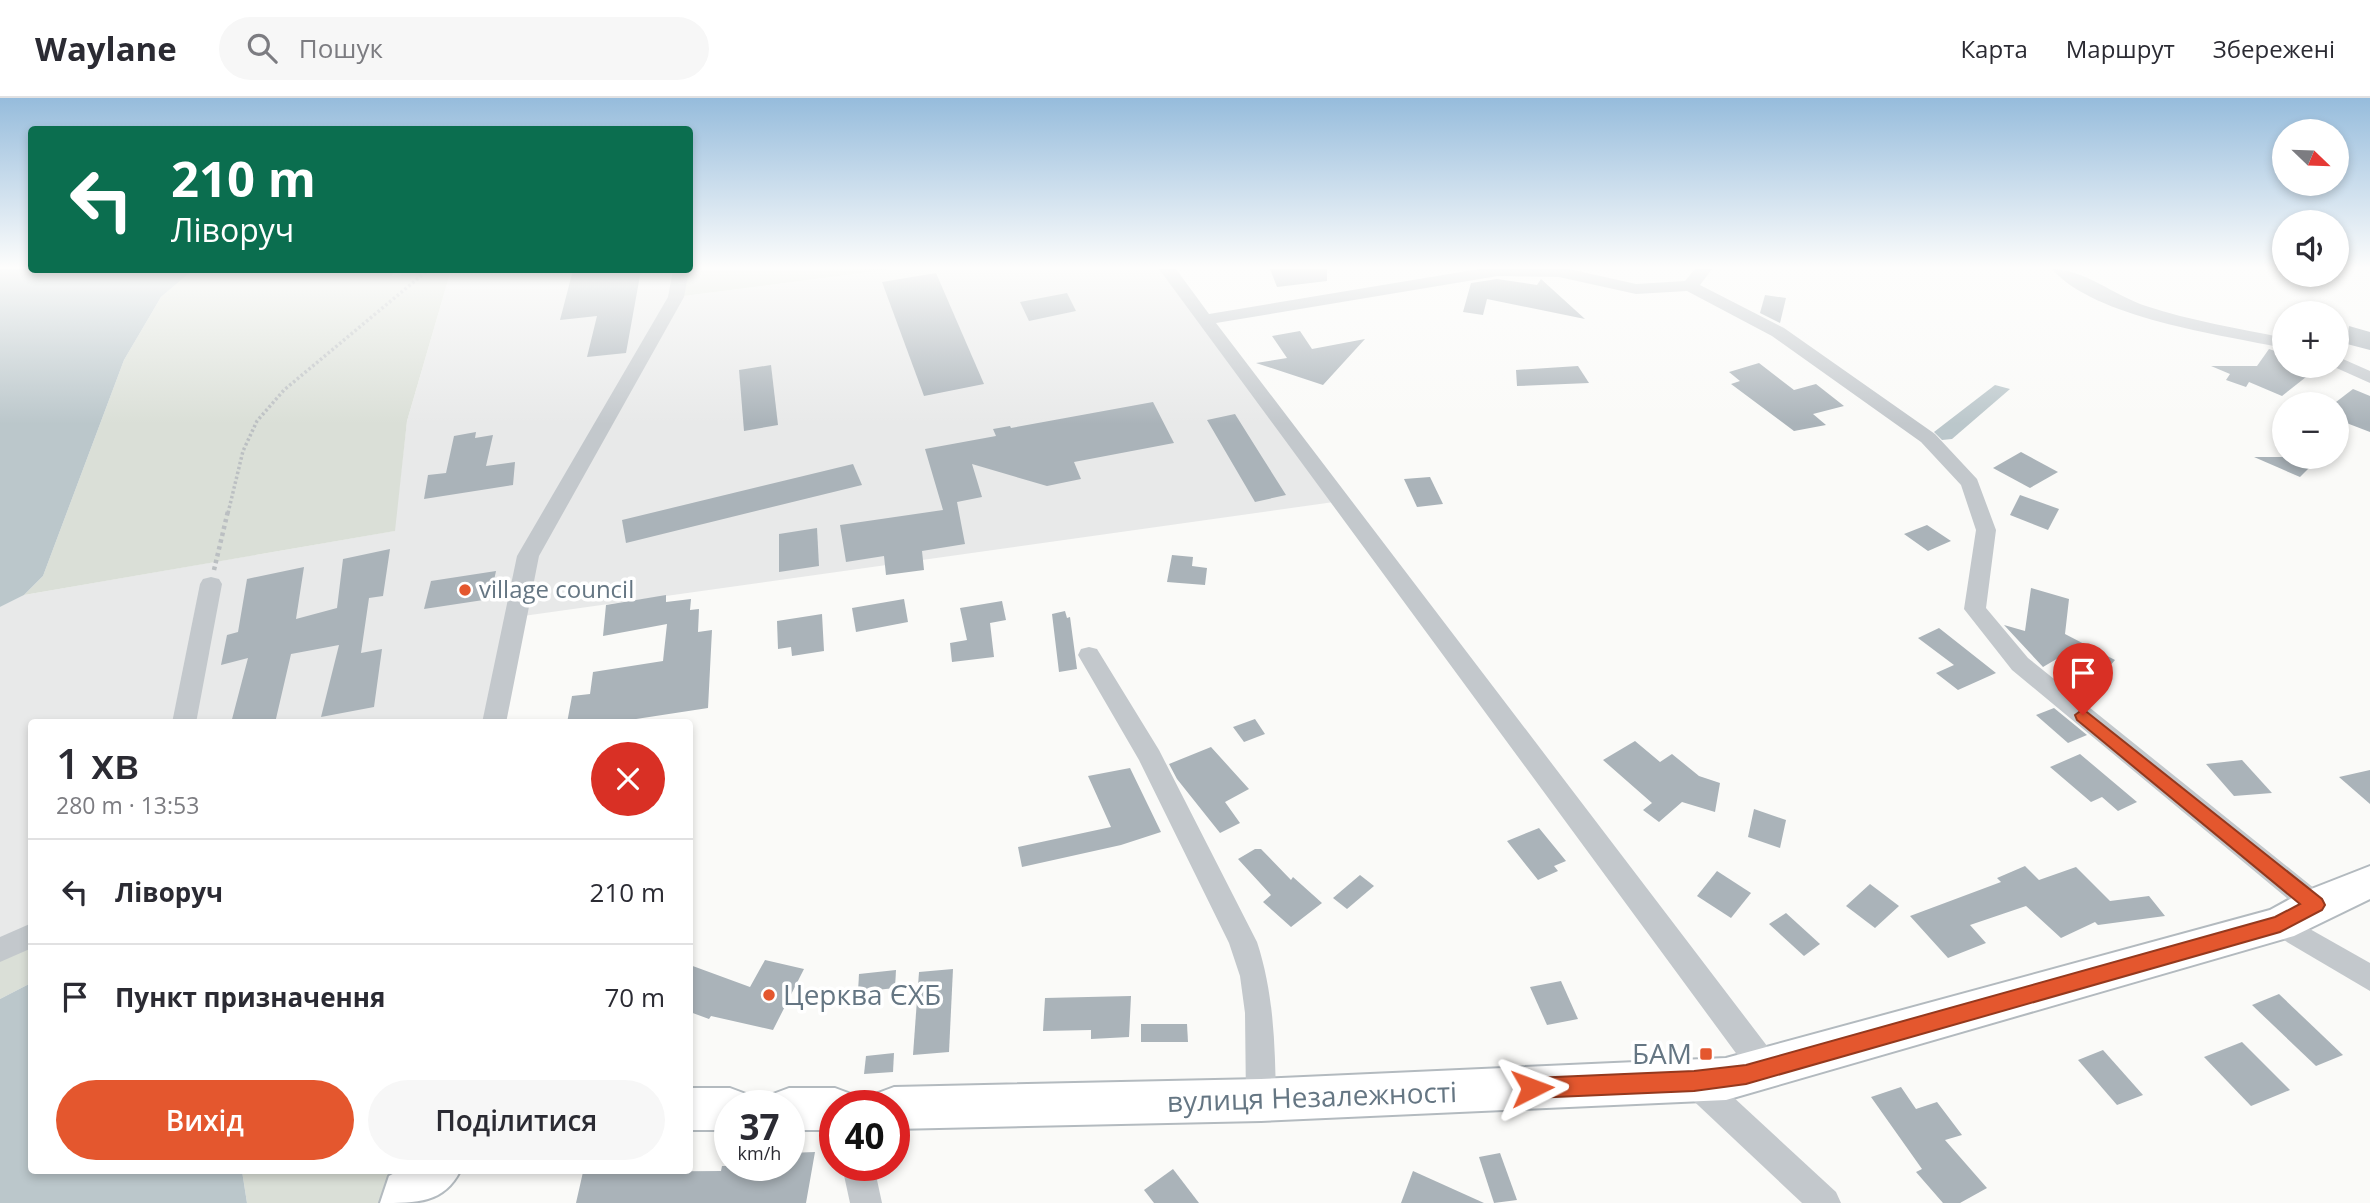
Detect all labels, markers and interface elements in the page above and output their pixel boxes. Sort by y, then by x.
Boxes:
search box [219,17,709,80]
text: Waylane [35,26,177,71]
icon: search [243,29,281,67]
text: Пошук [299,30,383,66]
text: Карта [1960,32,2028,65]
text: Маршрут [2066,32,2175,65]
text: Збережені [2213,32,2335,65]
north arrow [2272,119,2348,196]
map controls [2272,119,2349,469]
text: 210 m [171,145,316,211]
icon: left [56,154,147,245]
text: Ліворуч [171,208,294,251]
button: sound [2272,210,2349,287]
button: + [2272,301,2349,378]
button: − [2272,392,2349,469]
place label: village council [479,572,634,605]
marker: village council [457,582,473,598]
pin [2053,643,2113,715]
icon: arrive [2064,654,2102,692]
text: 1 хв [56,734,139,791]
button: close [591,742,665,816]
text: 280 m · 13:53 [56,789,199,821]
icon: left [56,873,94,911]
text: Ліворуч [115,874,223,910]
text: 210 m [590,874,665,910]
place label: Церква ЄХБ [783,975,941,1013]
icon: arrive [56,978,94,1016]
text: Пункт призначення [115,979,385,1015]
text: 70 m [604,979,665,1015]
marker: Церква ЄХБ [761,987,777,1003]
place label: БАМ [1632,1034,1692,1072]
marker: БАМ [1698,1046,1714,1062]
position arrow [1495,1051,1569,1125]
street label: вулиця Незалежності [1166,1072,1458,1120]
button: Вихід [56,1080,354,1160]
button: Поділитися [368,1080,665,1160]
speed limit sign: 40 [819,1090,910,1181]
text: 37 [739,1103,780,1150]
text: km/h [738,1141,781,1165]

